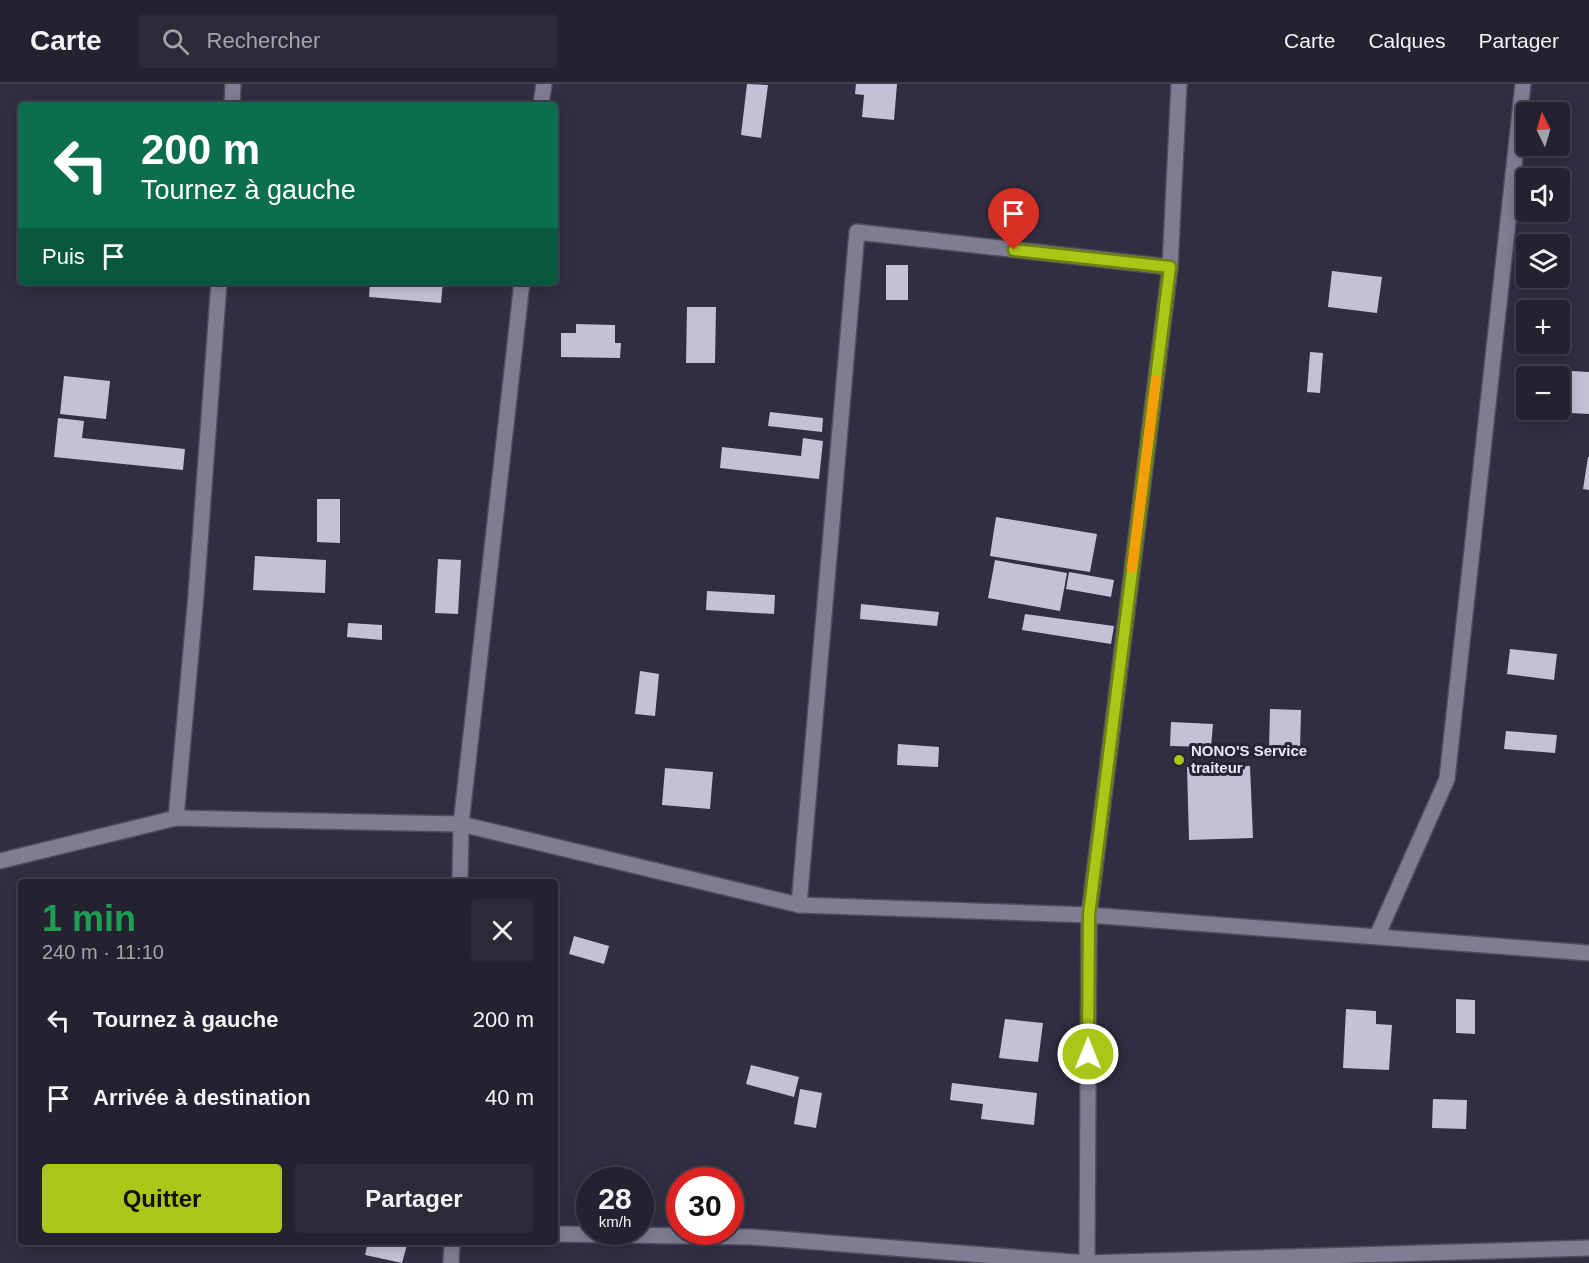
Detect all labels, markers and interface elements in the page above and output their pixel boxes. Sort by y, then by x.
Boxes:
search box [138,14,558,68]
text: Carte [30,25,102,56]
icon: search [159,25,192,58]
text: Rechercher [207,28,320,53]
text: Carte [1284,29,1335,52]
text: Calques [1368,29,1445,52]
text: Partager [1478,29,1559,52]
north arrow [1516,102,1570,156]
map controls [1516,102,1570,420]
icon: left [42,126,120,204]
text: 200 m [141,126,260,173]
button: sound [1516,168,1570,222]
text: Tournez à gauche [141,175,356,205]
pin [988,188,1039,250]
icon: arrive [997,197,1030,230]
button: layers [1516,234,1570,288]
icon: arrive [97,240,130,273]
text: Puis [42,244,85,269]
button: + [1516,300,1570,354]
button: − [1516,366,1570,420]
place label: NONO'S Service traiteur [1191,742,1307,776]
marker: NONO'S Service traiteur [1172,753,1186,767]
text: 1 min [42,898,136,939]
button: close [471,899,534,962]
text: 240 m · 11:10 [42,941,164,963]
icon: left [42,1004,75,1037]
text: Tournez à gauche [93,1007,278,1032]
text: 200 m [473,1007,534,1032]
position arrow [1056,1022,1120,1086]
icon: arrive [42,1082,75,1115]
text: Arrivée à destination [93,1085,311,1110]
text: 40 m [485,1085,534,1110]
button: Quitter [42,1164,282,1233]
button: Partager [294,1164,534,1233]
speed limit sign: 30 [666,1167,744,1245]
text: 28 [598,1182,632,1215]
text: km/h [599,1213,631,1230]

